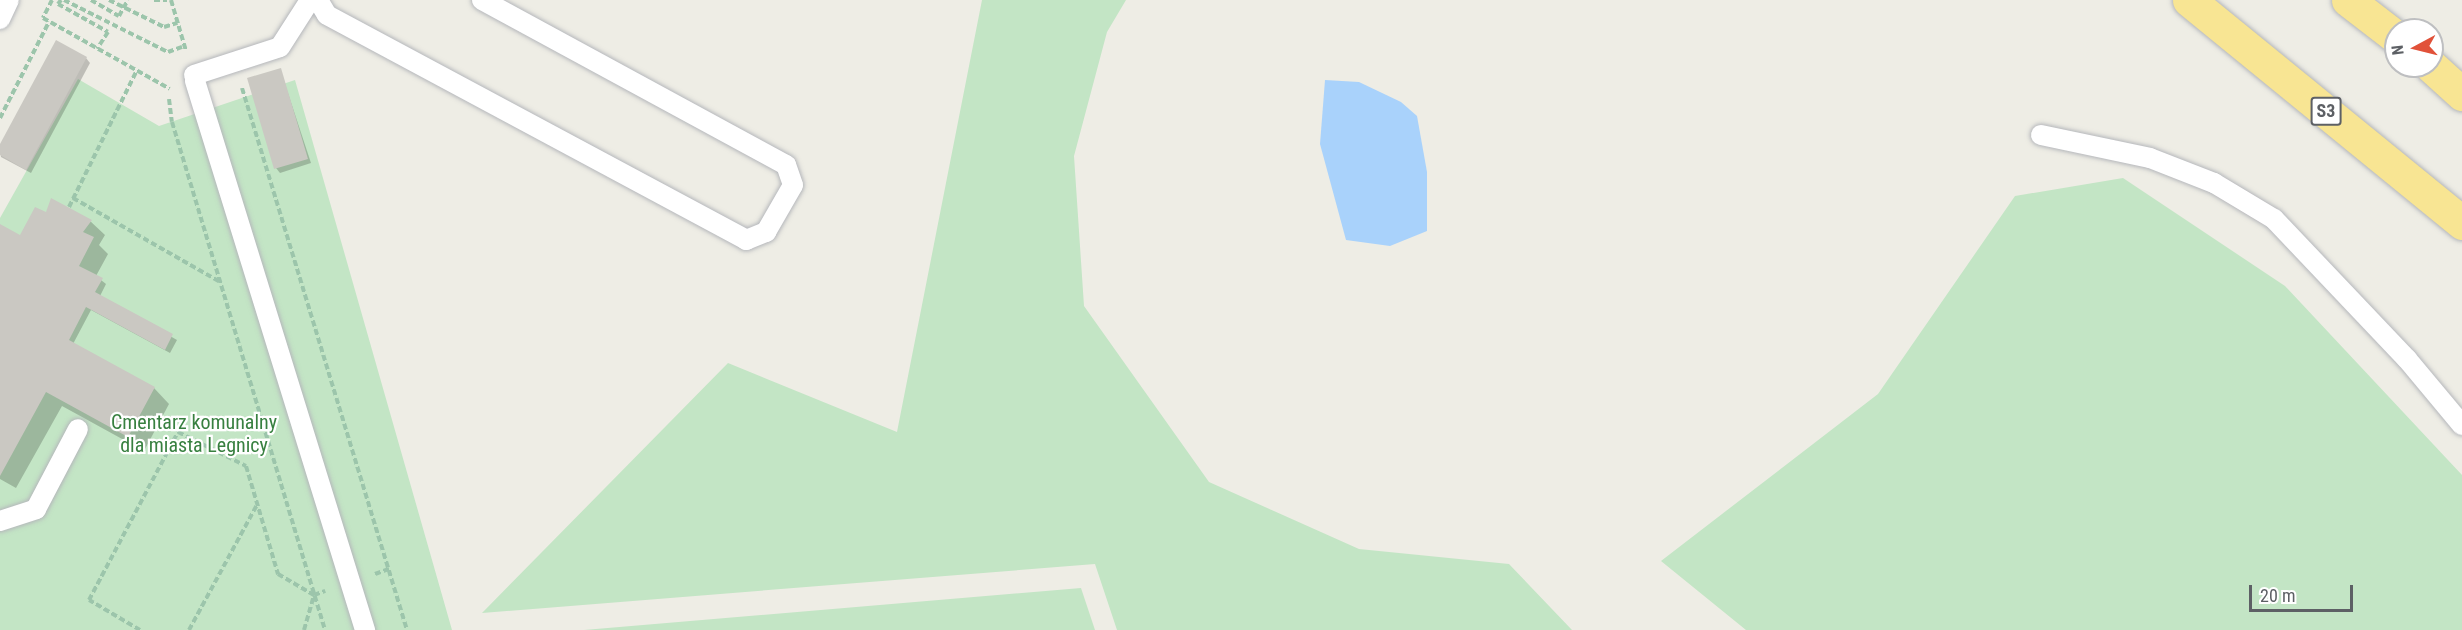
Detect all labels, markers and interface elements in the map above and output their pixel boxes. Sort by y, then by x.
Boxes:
north arrow [2384,18,2444,78]
text: N [2388,44,2408,56]
road number: S3 [2310,96,2342,126]
park label: Cmentarz komunalny dla miasta Legnicy [111,411,277,458]
scale bar [2252,573,2356,611]
text: 20 m [2260,585,2295,606]

